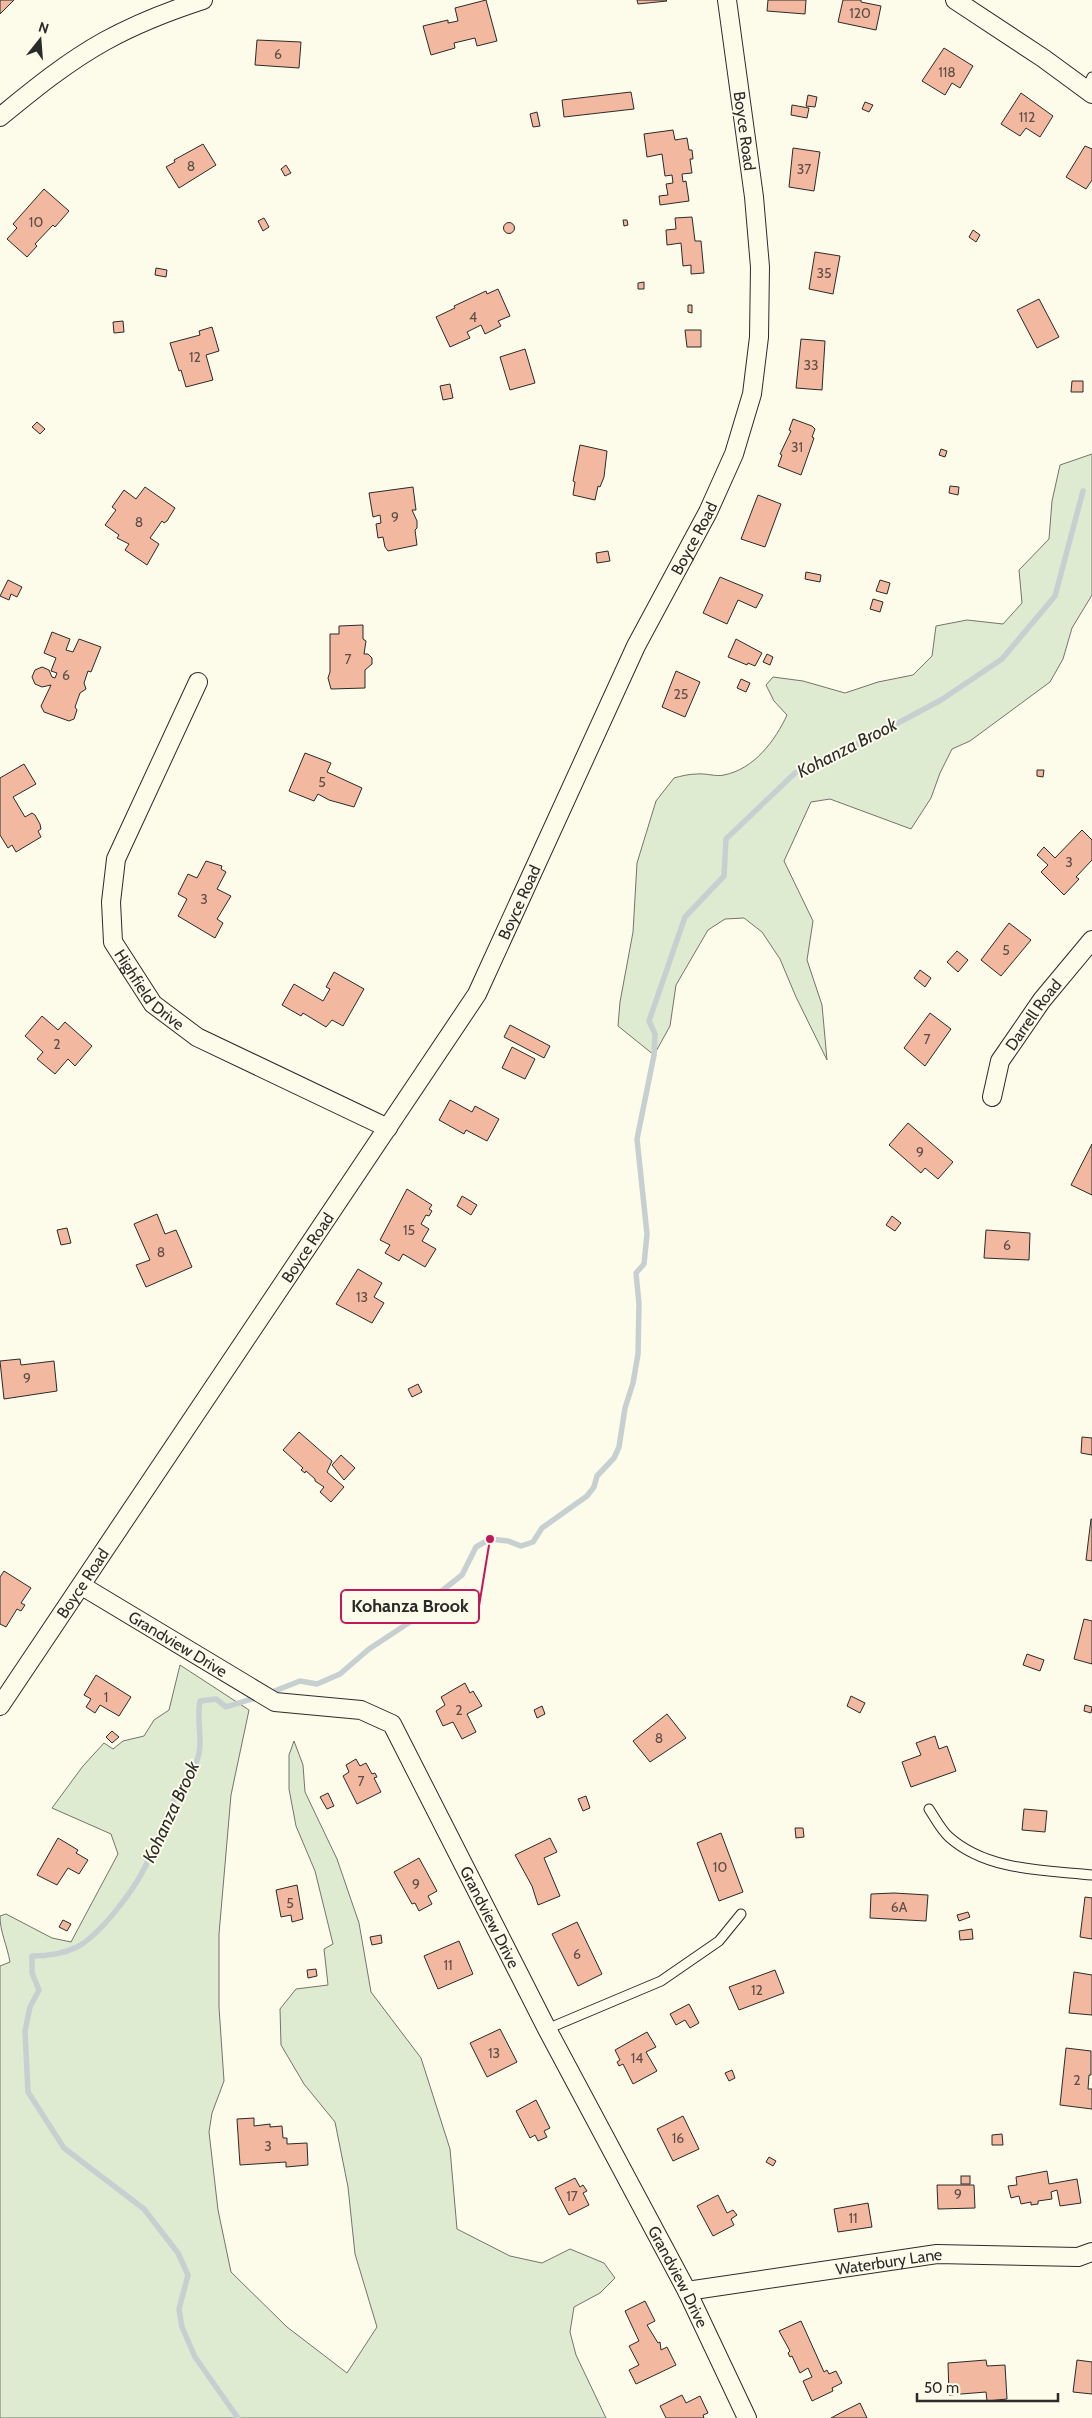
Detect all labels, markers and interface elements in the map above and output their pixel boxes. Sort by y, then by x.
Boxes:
house number: 120 [849,4,871,22]
north arrow [15,15,65,65]
text: N [36,18,51,38]
house number: 6 [274,45,282,63]
house number: 118 [938,63,956,81]
street label: Boyce Road [730,90,759,172]
house number: 112 [1019,108,1035,126]
house number: 8 [187,157,195,175]
house number: 37 [797,160,811,178]
house number: 10 [29,213,43,231]
house number: 35 [816,264,832,282]
house number: 4 [469,308,477,326]
house number: 12 [189,348,201,366]
house number: 33 [803,356,819,374]
house number: 31 [791,438,803,456]
street label: Boyce Road [667,499,721,578]
house number: 9 [391,508,399,526]
house number: 8 [135,513,143,531]
house number: 7 [344,650,352,668]
house number: 6 [62,666,70,684]
house number: 25 [674,685,688,703]
water label: Kohanza Brook [793,713,902,783]
house number: 5 [318,773,326,791]
house number: 3 [1065,853,1073,871]
street label: Boyce Road [494,862,545,943]
house number: 3 [200,890,208,908]
house number: 5 [1002,941,1010,959]
street label: Highfield Drive [110,946,188,1034]
street label: Darrell Road [1001,975,1065,1054]
house number: 7 [923,1030,931,1048]
house number: 2 [53,1035,61,1053]
house number: 9 [916,1143,924,1161]
street label: Boyce Road [278,1209,338,1286]
house number: 15 [403,1221,415,1239]
house number: 6 [1003,1236,1011,1254]
house number: 8 [157,1243,165,1261]
house number: 13 [356,1288,368,1306]
house number: 9 [23,1369,31,1387]
street label: Boyce Road [53,1545,113,1622]
callout: Kohanza Brook [341,1590,479,1623]
text: Kohanza Brook [351,1595,469,1617]
street label: Grandview Drive [125,1607,231,1681]
house number: 1 [104,1688,108,1706]
house number: 2 [455,1701,463,1719]
house number: 8 [655,1729,663,1747]
water label: Kohanza Brook [138,1757,205,1866]
house number: 7 [357,1772,365,1790]
house number: 10 [713,1858,727,1876]
street label: Grandview Drive [456,1863,523,1971]
house number: 9 [412,1875,420,1893]
house number: 5 [286,1894,294,1912]
house number: 6A [891,1898,908,1916]
house number: 6 [573,1945,581,1963]
house number: 11 [443,1956,453,1974]
house number: 12 [751,1981,763,1999]
house number: 13 [488,2044,500,2062]
house number: 14 [631,2049,643,2067]
house number: 2 [1073,2071,1081,2089]
house number: 16 [672,2129,684,2147]
house number: 3 [264,2137,272,2155]
house number: 9 [954,2185,962,2203]
house number: 17 [566,2187,578,2205]
house number: 11 [848,2209,858,2227]
street label: Grandview Drive [644,2223,712,2331]
street label: Waterbury Lane [834,2245,942,2279]
scale bar [917,2370,1058,2402]
text: 50 m [924,2379,959,2397]

